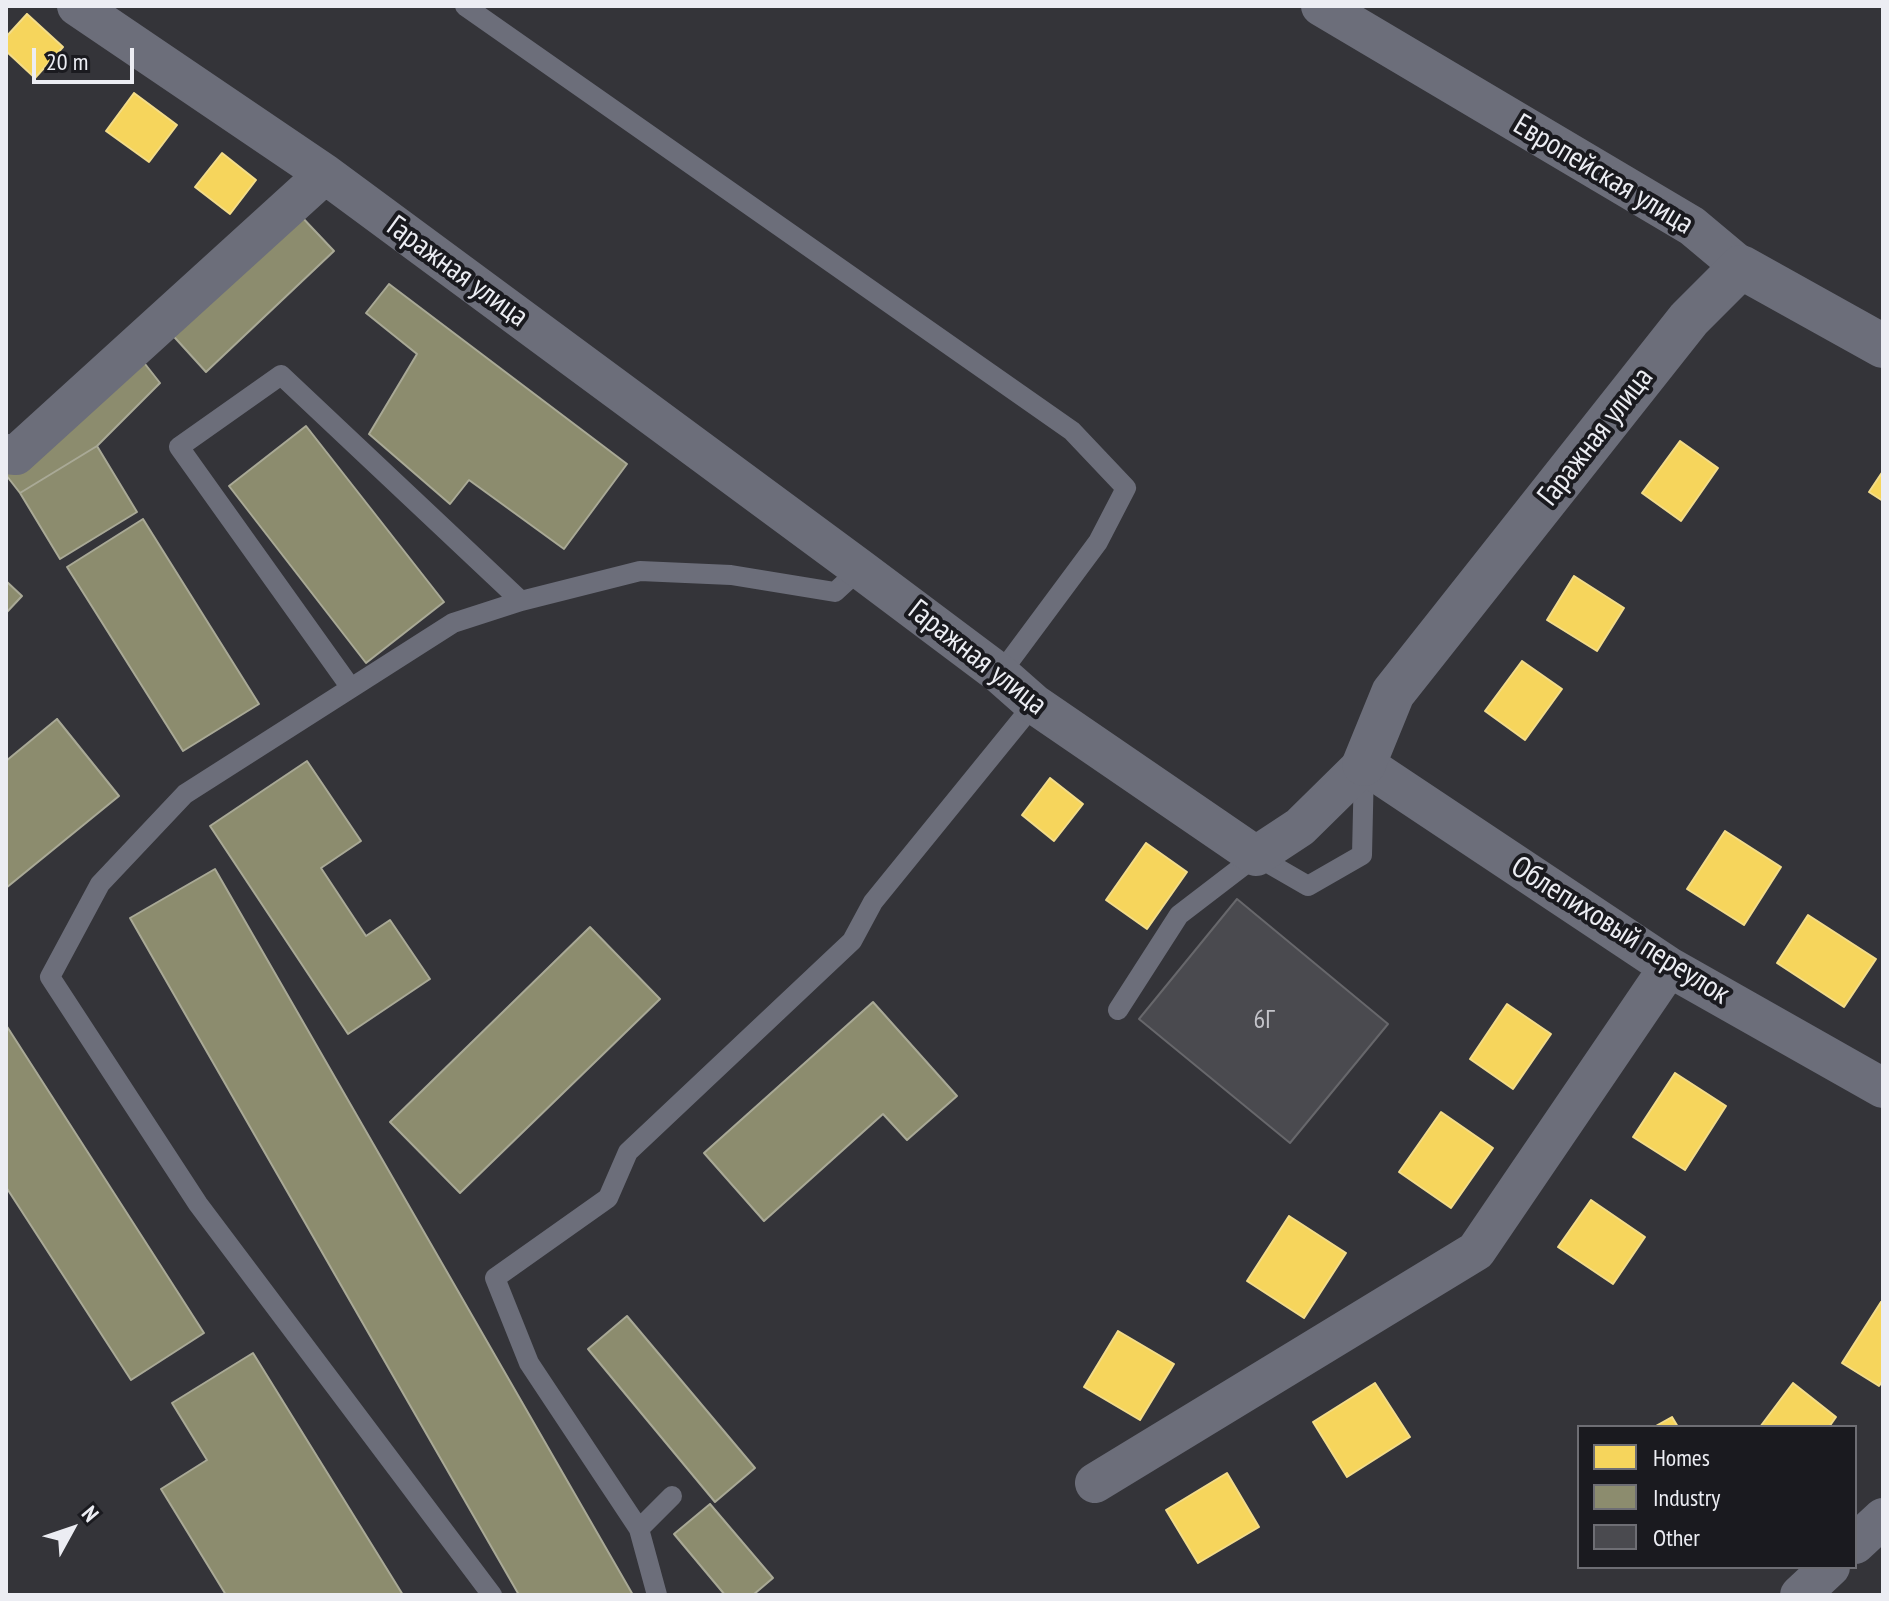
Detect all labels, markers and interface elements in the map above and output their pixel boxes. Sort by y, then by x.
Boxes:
scale bar [36,32,138,82]
text: 20 m [46,46,88,77]
street label: Европейская улица [1507,107,1699,243]
street label: Гаражная улица [379,209,535,335]
street label: Гаражная улица [1531,361,1661,513]
street label: Гаражная улица [901,593,1053,723]
street label: Облепиховый переулок [1504,849,1736,1013]
house number: 6Г [1254,1005,1274,1037]
legend [1577,1425,1857,1569]
text: Homes [1653,1442,1710,1473]
text: Industry [1653,1482,1720,1513]
north arrow [32,1489,112,1569]
text: N [76,1500,105,1527]
text: Other [1653,1522,1700,1553]

